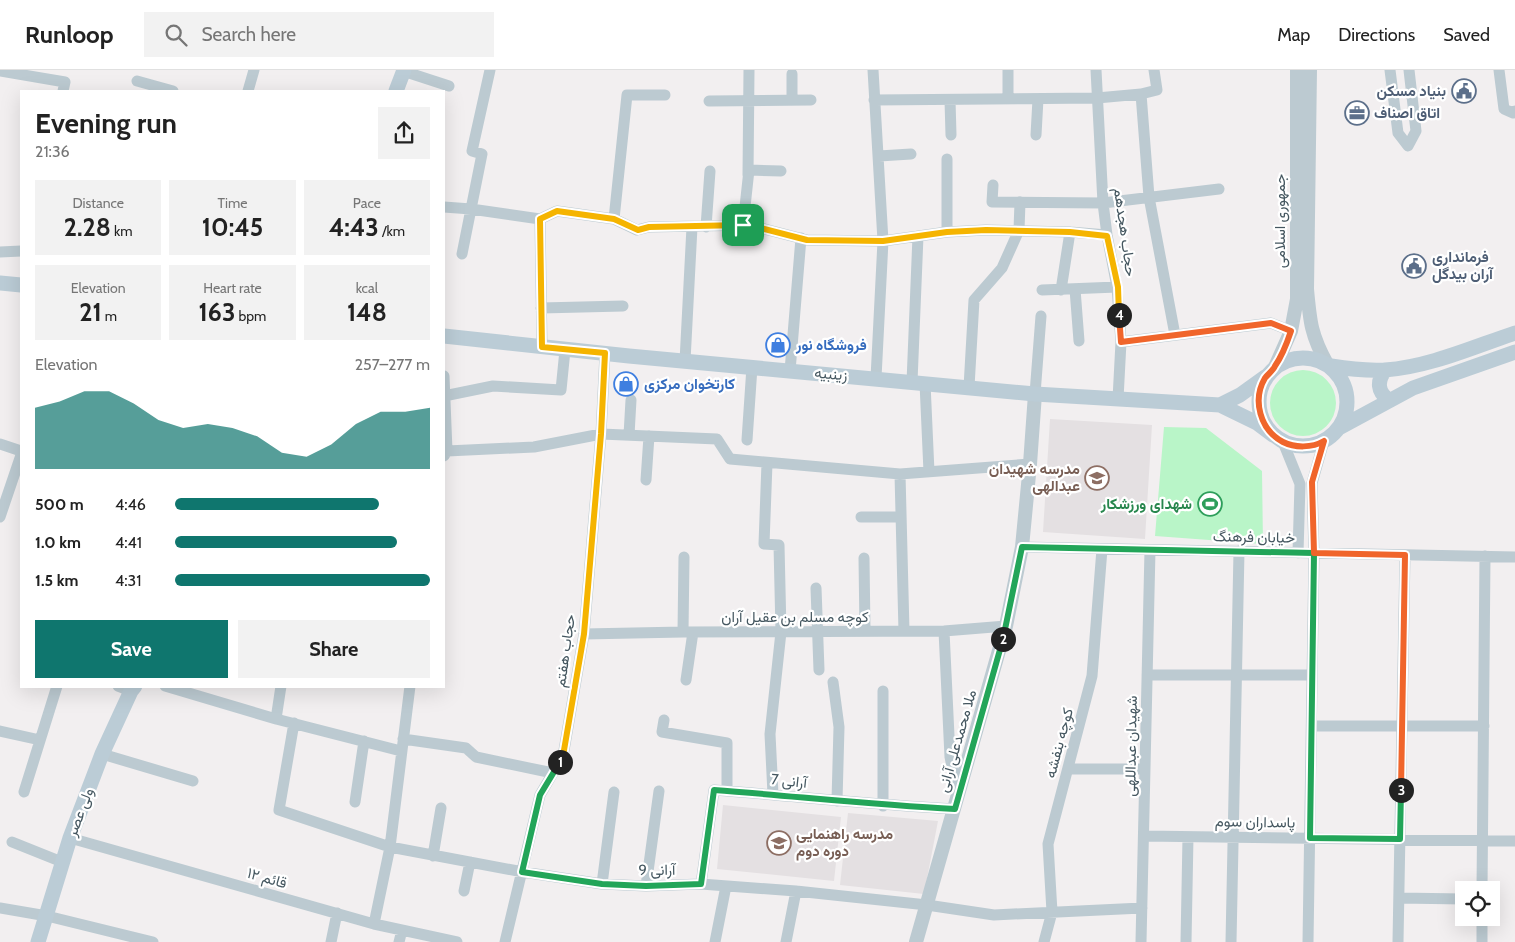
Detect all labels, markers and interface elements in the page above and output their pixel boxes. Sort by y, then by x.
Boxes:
search box [144,12,494,57]
text: Runloop [25,20,114,49]
icon: search [162,21,190,49]
text: Search here [202,23,296,46]
text: Map [1277,24,1310,46]
text: Directions [1338,24,1415,46]
text: Saved [1443,24,1490,46]
public building icon: بنیاد مسکن [1451,78,1477,104]
place label: بنیاد مسکن [1377,82,1446,100]
office icon: اتاق اصناف [1344,100,1370,126]
place label: اتاق اصناف [1374,104,1440,122]
text: Evening run [35,106,177,140]
button: share [378,107,430,159]
text: 21:36 [35,142,70,161]
street label: جمهوری اسلامی [1271,174,1290,268]
street label: حجاب هجدهم [1109,187,1140,278]
text: Distance [72,194,124,212]
text: Time [218,194,247,212]
text: Pace [353,194,381,212]
pin [722,204,764,246]
icon: arrive [729,211,757,239]
text: 2.28 [64,212,111,242]
text: 10:45 [202,212,263,242]
text: 4:43 [329,212,379,242]
text: km [111,222,133,240]
text: /km [379,222,405,240]
place label: فرمانداری آران بیدگل [1432,248,1494,283]
public building icon: فرمانداری آران بیدگل [1401,253,1427,279]
text: Elevation [71,279,126,297]
text: Heart rate [203,279,262,297]
text: kcal [356,279,378,297]
text: 21 [79,297,102,327]
text: 163 [199,297,235,327]
text: 148 [347,297,387,327]
pin: 4 [1106,302,1132,328]
text: 4 [1115,306,1124,324]
text: m [102,307,117,325]
text: bpm [235,307,266,325]
shop icon: فروشگاه نور [765,332,791,358]
place label: فروشگاه نور [795,336,867,354]
text: Elevation [35,355,98,374]
text: 257–277 m [355,355,430,374]
street label: زینبیه [814,364,848,384]
shop icon: کارتخوان مرکزی [613,371,639,397]
place label: کارتخوان مرکزی [644,375,735,393]
place label: مدرسه شهیدان عبدالهی [989,460,1080,495]
school or university icon: مدرسه شهیدان عبدالهی [1084,465,1110,491]
sports icon: شهدای ورزشکار [1197,491,1223,517]
text: 500 m [35,495,84,514]
text: 4:46 [115,495,146,514]
place label: شهدای ورزشکار [1100,495,1192,513]
street label: خیابان فرهنگ [1213,527,1295,547]
text: 1.0 km [35,533,81,552]
text: 4:41 [115,533,142,552]
text: 1.5 km [35,571,78,590]
text: 4:31 [115,571,141,590]
street label: کوچه مسلم بن عقیل آران [721,608,869,627]
street label: حجاب هفتم [551,613,580,689]
button: Save [35,620,228,678]
button: Share [238,620,430,678]
pin: 2 [990,626,1016,652]
text: 2 [1000,630,1007,648]
street label: ملا محمدعلی آرانی [934,688,981,795]
street label: شهیدان عبداللهی [1121,695,1142,797]
street label: کوچه بنفشه [1041,706,1078,780]
pin: 1 [548,750,572,774]
text: 1 [558,753,563,771]
street label: آرانی 7 [770,770,809,793]
pin: 3 [1388,778,1414,802]
text: 3 [1398,781,1405,799]
street label: ولی عصر [62,785,98,840]
street label: پاسداران سوم [1215,812,1295,833]
place label: مدرسه راهنمایی دوره دوم [796,825,893,861]
school or university icon: مدرسه راهنمایی دوره دوم [766,830,792,856]
street label: آرانی 9 [638,861,677,880]
street label: قائم ۱۲ [245,864,289,893]
map controls [1455,881,1500,926]
button: locate [1455,881,1500,926]

